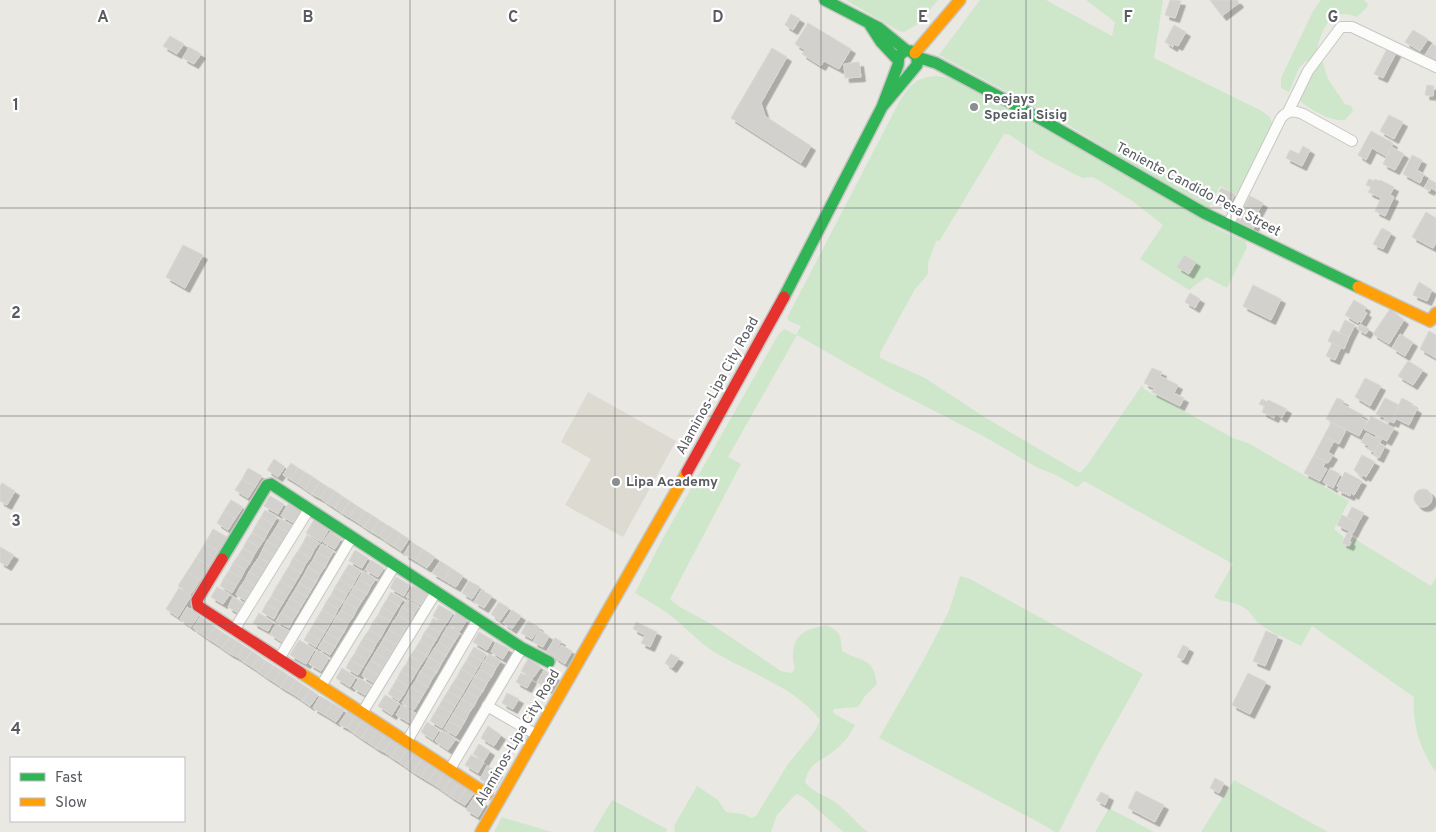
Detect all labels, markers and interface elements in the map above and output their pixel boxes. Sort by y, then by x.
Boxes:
text: A [97,8,109,28]
text: B [302,8,314,28]
text: C [508,8,518,28]
text: D [712,8,724,28]
text: E [918,8,928,28]
text: F [1123,8,1133,28]
text: G [1328,8,1338,28]
place label: Peejays Special Sisig [984,91,1067,124]
text: 1 [13,96,19,116]
marker: Peejays Special Sisig [968,101,980,113]
street label: Teniente Candido Pesa Street [1113,139,1283,241]
text: 2 [11,304,21,324]
street label: Alaminos-Lipa City Road [673,314,763,458]
place label: Lipa Academy [626,474,718,491]
marker: Lipa Academy [610,476,622,488]
text: 3 [11,512,21,532]
street label: Alaminos-Lipa City Road [472,667,564,809]
text: 4 [11,720,21,740]
legend [10,757,185,822]
text: Fast [55,769,83,788]
text: Slow [55,794,87,813]

